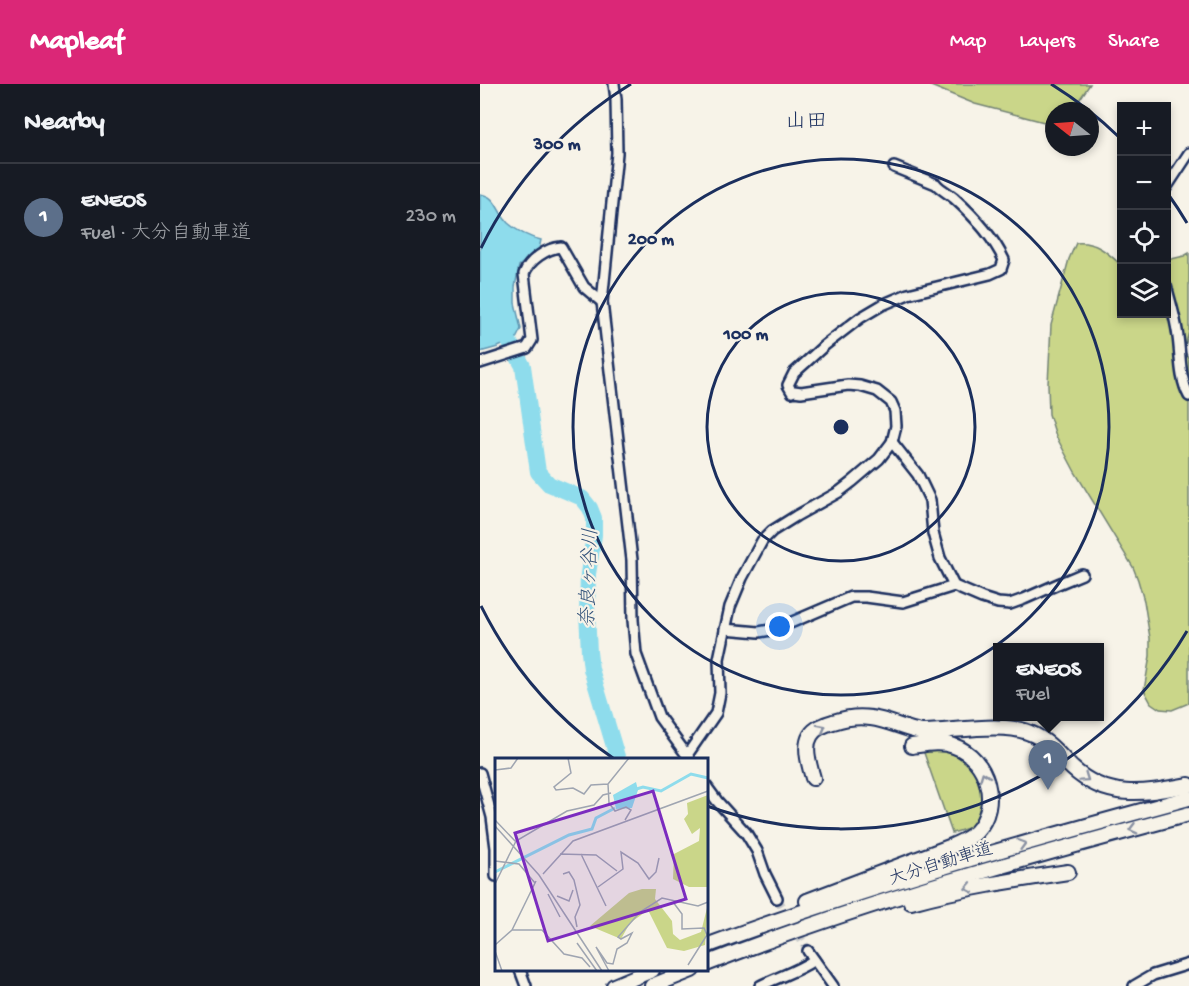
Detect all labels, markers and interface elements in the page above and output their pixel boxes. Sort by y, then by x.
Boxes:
text: Mapleaf [30,26,124,59]
text: Map [950,30,986,55]
text: Layers [1019,30,1075,55]
text: Share [1108,30,1159,55]
north arrow [1045,102,1099,156]
map controls [1117,102,1171,318]
button: + [1117,102,1171,156]
text: Nearby [24,108,105,139]
district label: 山田 [785,111,827,136]
text: 300 m [533,135,581,156]
button: − [1117,156,1171,210]
text: ENEOS [81,189,146,215]
text: 1 [39,206,48,229]
text: 230 m [406,206,456,229]
button: locate [1117,210,1171,264]
text: Fuel · 大分自動車道 [81,223,251,246]
text: 200 m [628,230,674,251]
button: layers [1117,264,1171,318]
text: 100 m [723,325,769,346]
centre of rings [831,417,851,437]
water label: 奈良ヶ谷川 [576,528,604,628]
your location [765,612,794,641]
popup [993,643,1104,721]
text: ENEOS [1016,658,1081,684]
text: Fuel [1016,684,1050,707]
one-way arrow [816,723,827,735]
pin: 1 [1028,740,1068,790]
inset map [495,758,708,971]
one-way arrow [1079,771,1090,782]
one-way arrow [979,772,991,783]
one-way arrow [1128,822,1138,834]
street label: 大分自動車道 [886,838,996,891]
one-way arrow [1016,839,1027,851]
one-way arrow [964,881,974,894]

